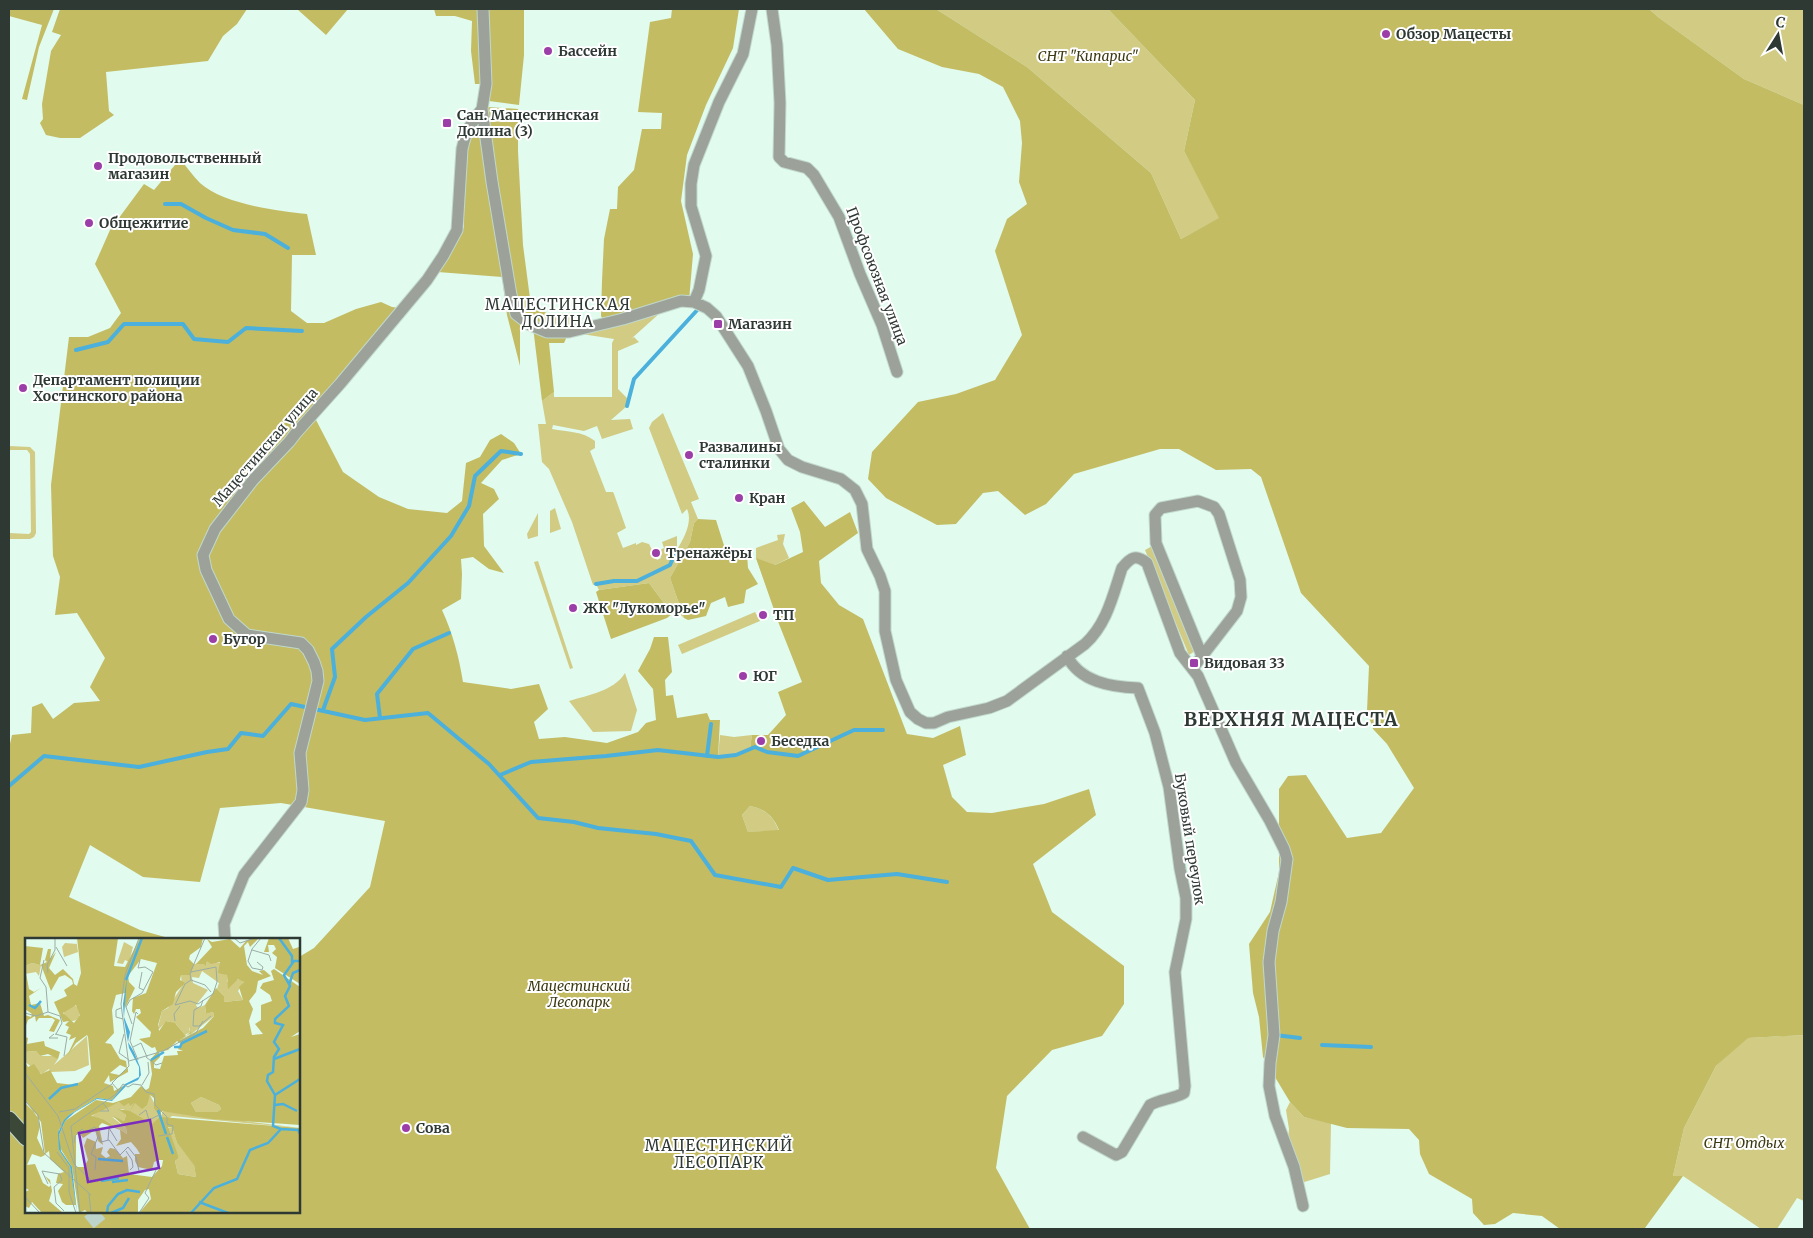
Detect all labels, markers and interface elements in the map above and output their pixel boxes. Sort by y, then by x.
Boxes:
north arrow [1753,10,1803,60]
text: С [1774,13,1787,32]
place label: Обзор Мацесты [1396,25,1511,43]
marker: Обзор Мацесты [1380,28,1392,40]
place label: Бассейн [558,42,617,60]
marker: Бассейн [542,45,554,57]
park label: СНТ "Кипарис" [1038,47,1138,65]
place label: Сан. Мацестинская Долина (3) [457,106,599,140]
marker: Сан. Мацестинская Долина (3) [441,117,453,129]
place label: Продовольственный магазин [108,149,262,183]
marker: Продовольственный магазин [92,160,104,172]
street label: Профсоюзная улица [842,204,912,348]
place label: Общежитие [99,214,189,232]
marker: Общежитие [83,217,95,229]
district label: МАЦЕСТИНСКАЯ ДОЛИНА [485,295,631,331]
place label: Магазин [728,315,792,333]
marker: Магазин [712,318,724,330]
place label: Департамент полиции Хостинского района [33,371,200,405]
marker: Департамент полиции Хостинского района [17,382,29,394]
street label: Мацестинская улица [209,384,322,510]
place label: Развалины сталинки [699,438,781,472]
marker: Развалины сталинки [683,449,695,461]
place label: Кран [749,489,786,507]
marker: Кран [733,492,745,504]
place label: Тренажёры [666,544,753,562]
marker: Тренажёры [650,547,662,559]
place label: ЖК "Лукоморье" [583,599,705,617]
marker: ЖК "Лукоморье" [567,602,579,614]
place label: ТП [773,606,794,624]
marker: ТП [757,609,769,621]
place label: Бугор [223,630,266,648]
marker: Бугор [207,633,219,645]
place label: Видовая 33 [1204,654,1285,672]
marker: Видовая 33 [1188,657,1200,669]
place label: ЮГ [753,667,777,685]
marker: ЮГ [737,670,749,682]
district label: ВЕРХНЯЯ МАЦЕСТА [1184,707,1398,731]
place label: Беседка [771,732,830,750]
marker: Беседка [755,735,767,747]
street label: Буковый переулок [1171,772,1209,906]
inset map [25,938,300,1213]
park label: Мацестинский Лесопарк [527,977,630,1011]
place label: Сова [416,1119,450,1137]
marker: Сова [400,1122,412,1134]
park label: СНТ Отдых [1703,1134,1785,1152]
district label: МАЦЕСТИНСКИЙ ЛЕСОПАРК [645,1135,793,1172]

